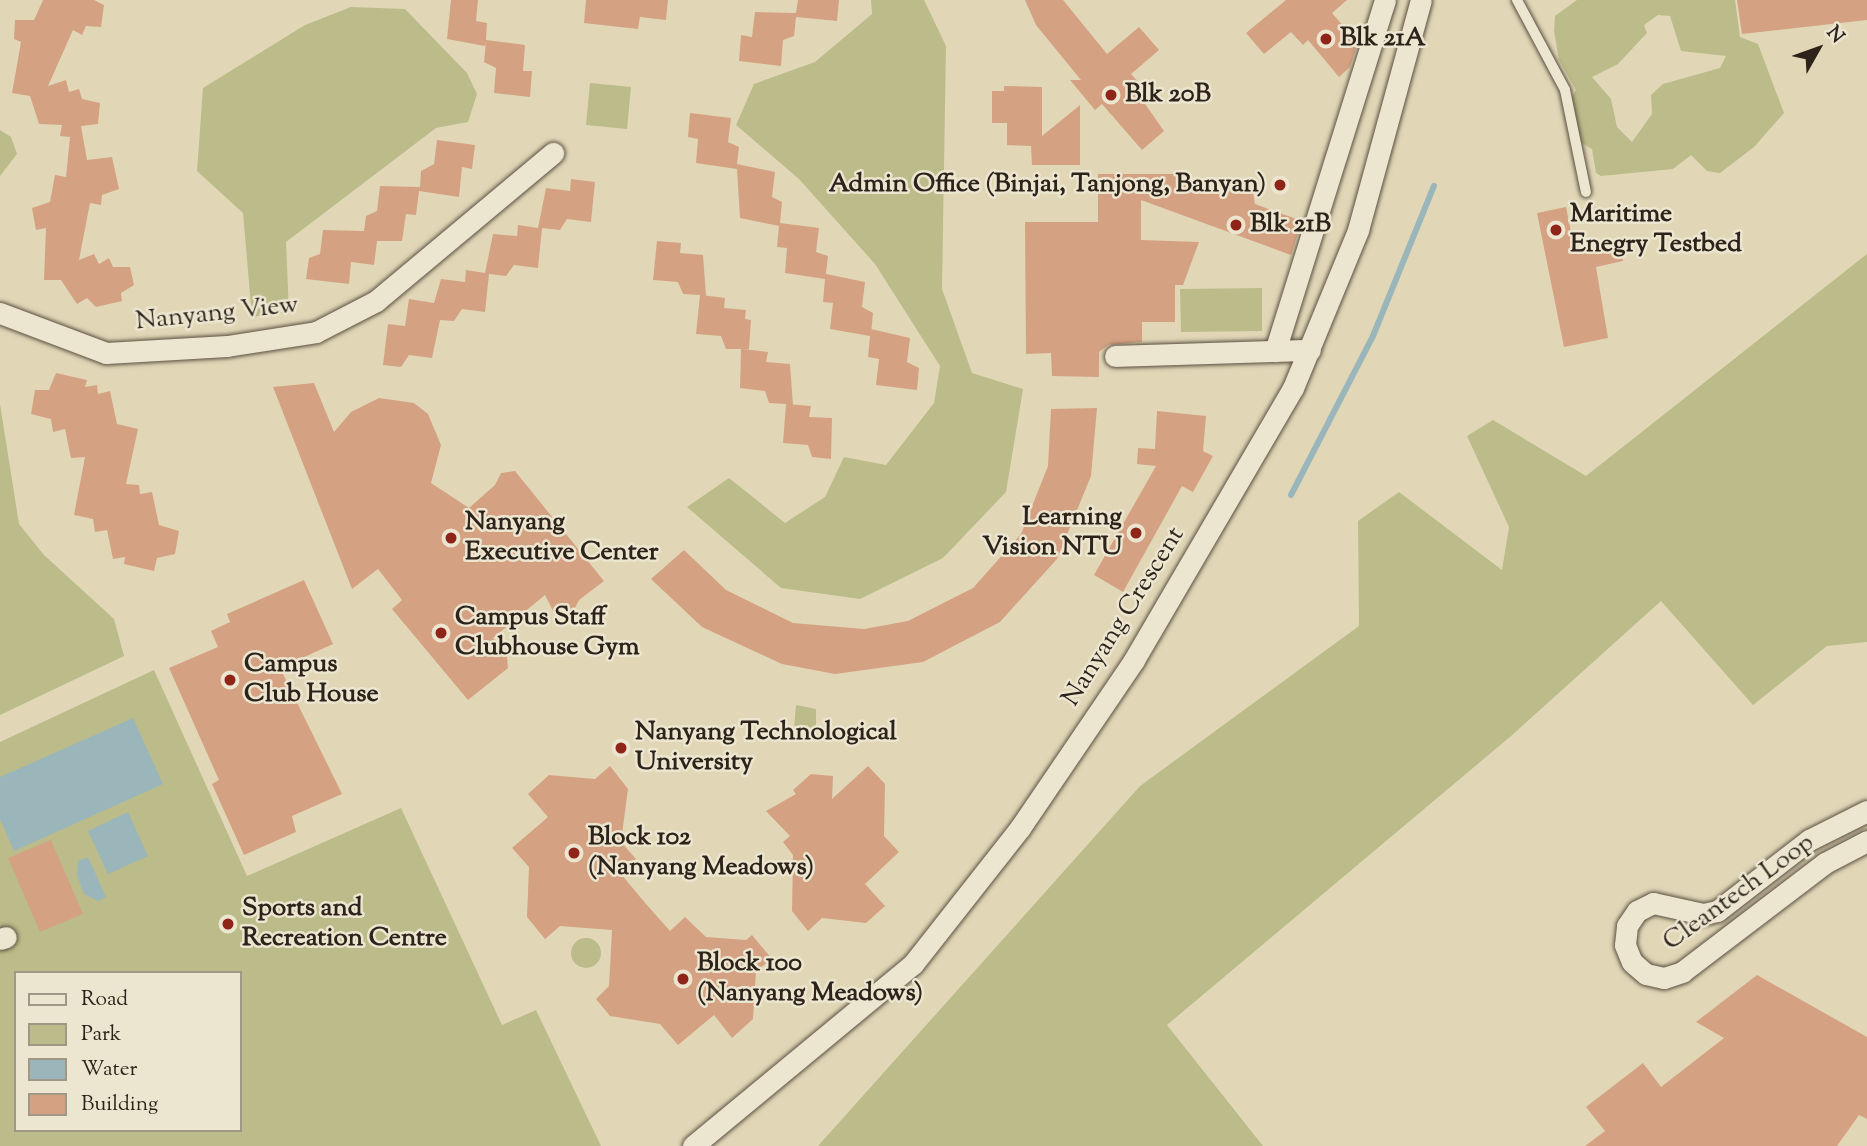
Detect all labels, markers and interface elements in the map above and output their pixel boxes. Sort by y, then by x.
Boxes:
north arrow [1783,14,1853,84]
text: N [1819,21,1850,50]
place label: Blk 21A [1340,23,1426,55]
marker: Blk 21A [1318,31,1334,47]
place label: Blk 20B [1125,79,1211,111]
marker: Blk 20B [1103,87,1119,103]
place label: Admin Office (Binjai, Tanjong, Banyan) [829,169,1266,201]
marker: Admin Office (Binjai, Tanjong, Banyan) [1272,177,1288,193]
place label: Maritime Enegry Testbed [1570,199,1742,260]
place label: Blk 21B [1250,209,1331,241]
marker: Blk 21B [1228,217,1244,233]
marker: Maritime Enegry Testbed [1548,222,1564,238]
street label: Nanyang View [134,290,300,338]
place label: Learning Vision NTU [982,502,1122,564]
place label: Nanyang Executive Center [465,507,658,568]
street label: Nanyang Crescent [1056,521,1192,713]
marker: Learning Vision NTU [1128,525,1144,541]
marker: Nanyang Executive Center [443,530,459,546]
place label: Campus Staff Clubhouse Gym [455,602,640,664]
marker: Campus Staff Clubhouse Gym [433,625,449,641]
place label: Campus Club House [244,649,379,710]
marker: Campus Club House [222,672,238,688]
place label: Nanyang Technological University [635,717,897,778]
marker: Nanyang Technological University [613,740,629,756]
place label: Block 102 (Nanyang Meadows) [588,822,814,884]
street label: Cleantech Loop [1657,828,1821,958]
marker: Block 102 (Nanyang Meadows) [566,845,582,861]
place label: Sports and Recreation Centre [242,893,447,954]
marker: Sports and Recreation Centre [220,916,236,932]
place label: Block 100 (Nanyang Meadows) [697,948,923,1010]
legend [14,971,242,1132]
marker: Block 100 (Nanyang Meadows) [675,971,691,987]
text: Road [81,985,128,1015]
text: Park [81,1020,121,1050]
text: Water [81,1055,137,1085]
text: Building [81,1090,158,1120]

